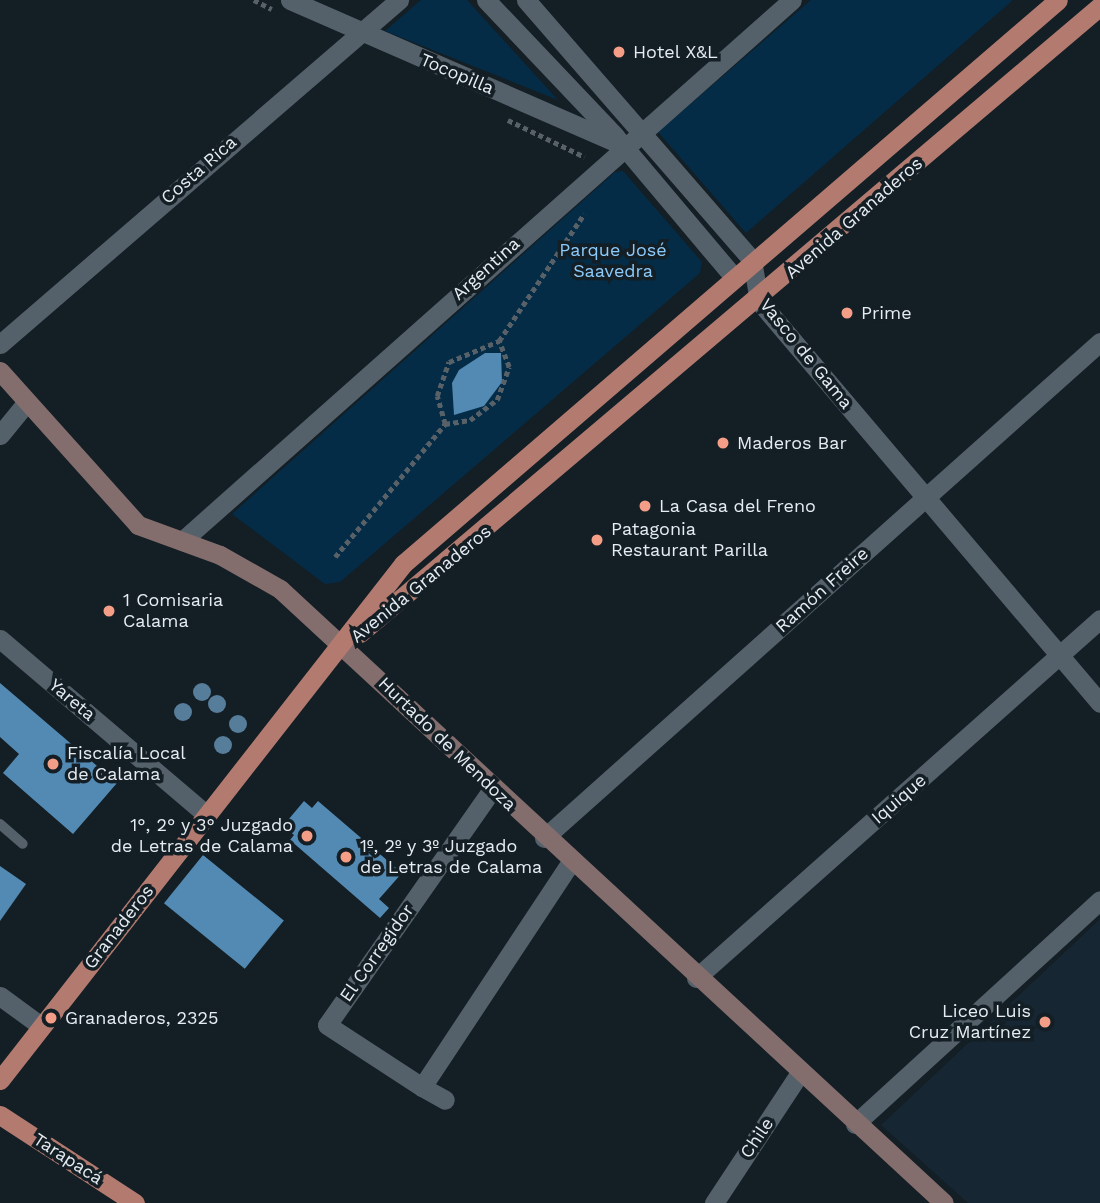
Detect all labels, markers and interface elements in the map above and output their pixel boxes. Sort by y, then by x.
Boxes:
place label: Hotel X&L [633,41,719,63]
marker: Hotel X&L [611,44,627,60]
street label: Tocopilla [417,49,497,99]
street label: Costa Rica [157,131,241,209]
street label: Avenida Granaderos [781,152,927,284]
street label: Argentina [448,233,524,305]
park label: Parque José Saavedra [559,240,667,282]
street label: Vasco de Gama [755,294,857,414]
place label: Prime [861,302,912,324]
marker: Prime [839,305,855,321]
place label: Maderos Bar [737,432,847,454]
marker: Maderos Bar [715,435,731,451]
place label: La Casa del Freno [659,495,817,517]
marker: La Casa del Freno [637,498,653,514]
place label: Patagonia Restaurant Parilla [611,519,768,562]
street label: Avenida Granaderos [346,520,496,648]
marker: Patagonia Restaurant Parilla [589,532,605,548]
street label: Ramón Freire [771,543,873,637]
place label: 1 Comisaria Calama [123,590,223,632]
marker: 1 Comisaria Calama [101,603,117,619]
street label: Hurtado de Mendoza [374,673,520,815]
street label: Yareta [44,674,100,726]
place label: Fiscalía Local de Calama [67,743,186,786]
marker: Fiscalía Local de Calama [45,756,61,772]
street label: Iquique [867,769,931,829]
place label: 1°, 2° y 3° Juzgado de Letras de Calama [111,815,293,858]
marker: 1°, 2° y 3° Juzgado de Letras de Calama [299,828,315,844]
place label: 1º, 2º y 3º Juzgado de Letras de Calama [360,836,542,878]
marker: 1º, 2º y 3º Juzgado de Letras de Calama [338,849,354,865]
street label: Granaderos [80,881,158,973]
street label: El Corregidor [335,900,419,1006]
place label: Liceo Luis Cruz Martínez [909,1001,1031,1044]
place label: Granaderos, 2325 [65,1007,219,1029]
marker: Granaderos, 2325 [43,1010,59,1026]
marker: Liceo Luis Cruz Martínez [1037,1014,1053,1030]
street label: Chile [736,1114,778,1162]
street label: Tarapacá [29,1129,107,1189]

